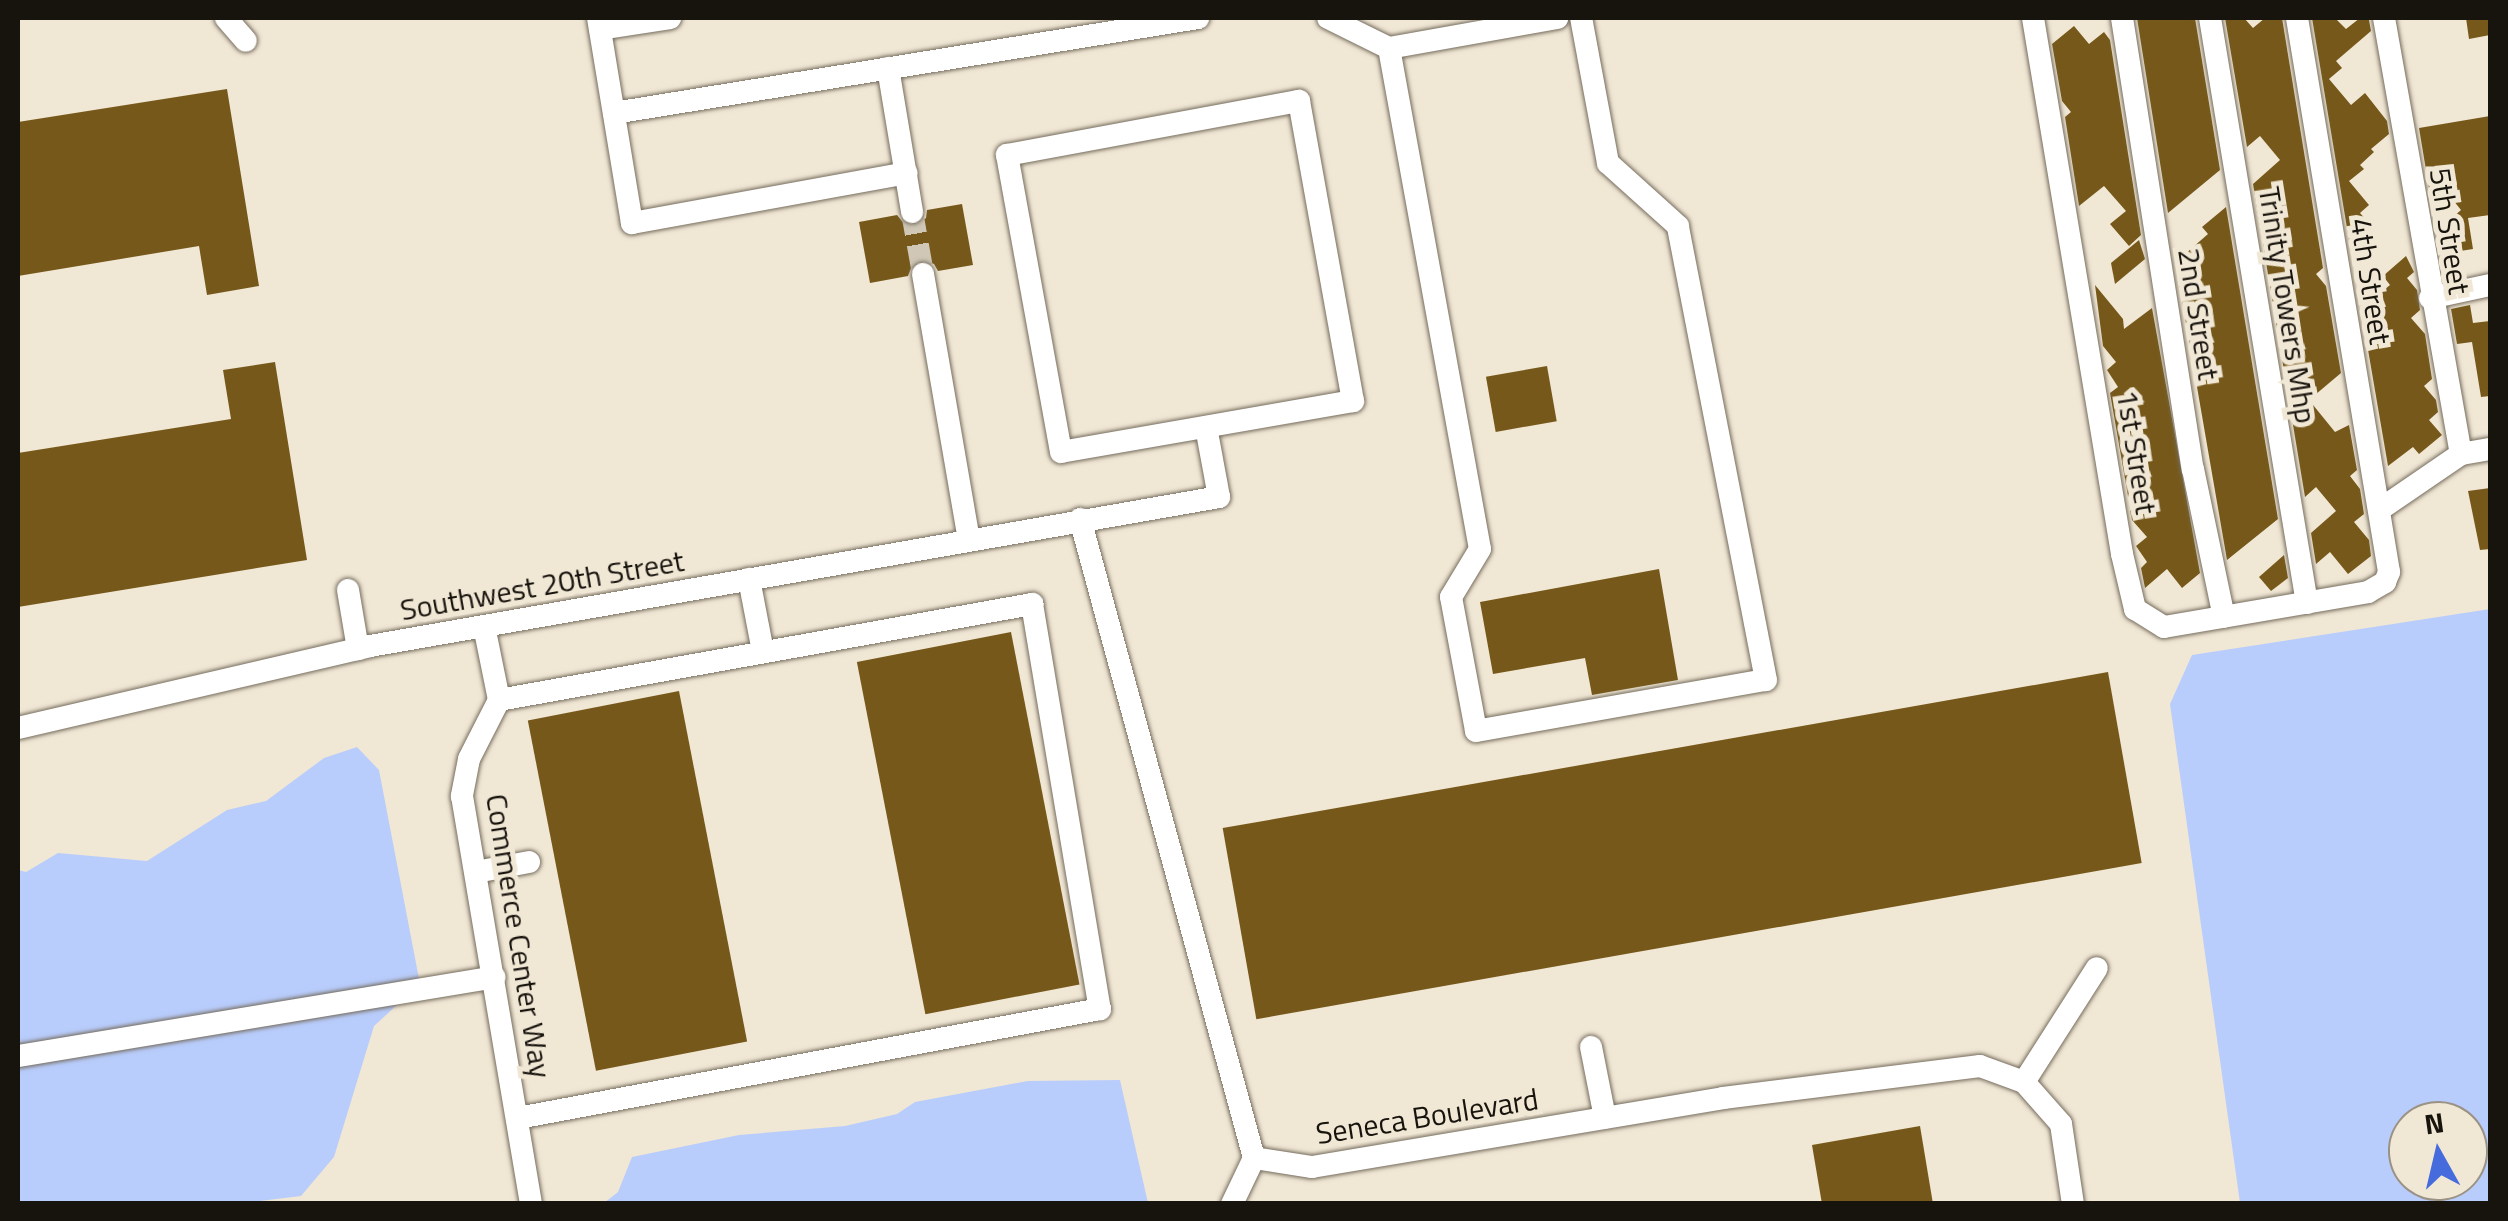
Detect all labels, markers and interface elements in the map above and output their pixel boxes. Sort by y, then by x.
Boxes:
street label: 5th Street [2422,165,2478,297]
street label: Trinity Towers Mhp [2252,184,2324,426]
street label: 4th Street [2343,215,2399,347]
street label: 2nd Street [2171,246,2227,382]
street label: 1st Street [2109,387,2165,517]
street label: Southwest 20th Street [397,542,687,628]
street label: Commerce Center Way [479,791,559,1081]
street label: Seneca Boulevard [1313,1081,1541,1151]
text: N [2421,1100,2447,1145]
north arrow [2388,1101,2488,1201]

